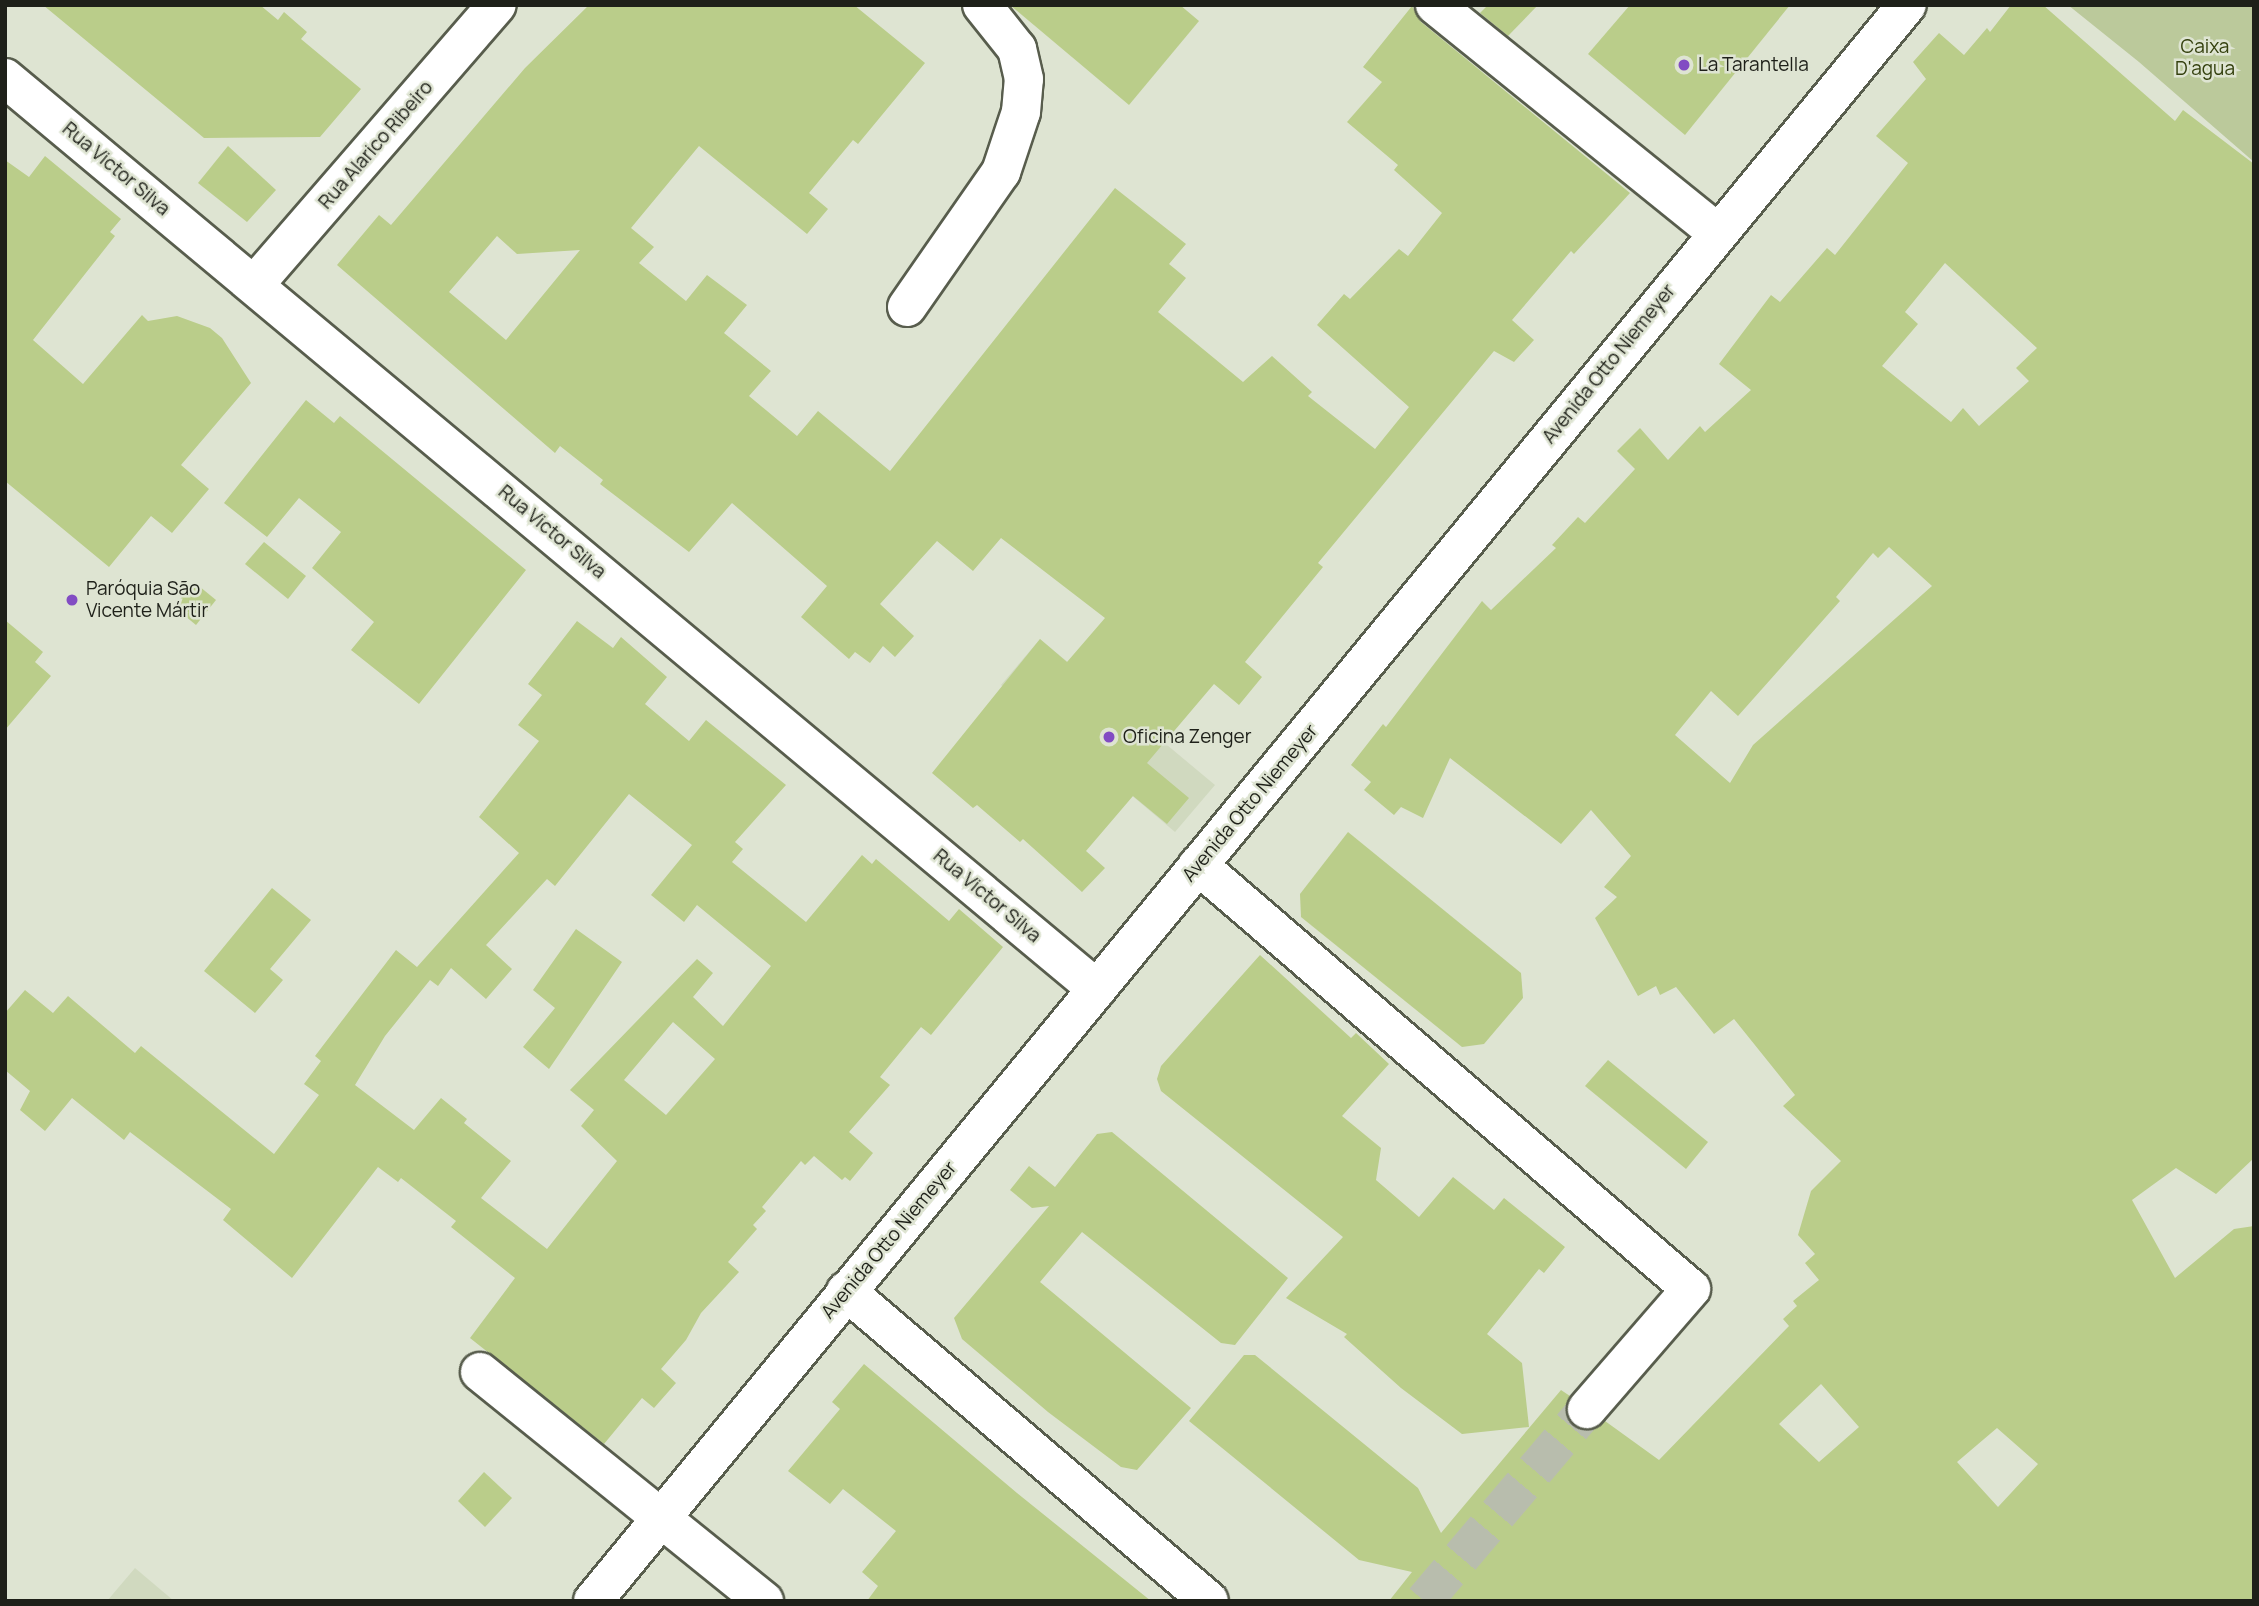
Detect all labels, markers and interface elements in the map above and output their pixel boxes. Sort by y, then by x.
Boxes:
park label: Caixa D'agua [2175,36,2235,80]
place label: La Tarantella [1698,54,1809,76]
marker: La Tarantella [1676,57,1692,73]
street label: Rua Alarico Ribeiro [314,76,438,214]
street label: Rua Victor Silva [58,118,174,220]
street label: Avenida Otto Niemeyer [1538,280,1680,448]
street label: Rua Victor Silva [494,481,610,583]
place label: Paróquia São Vicente Mártir [86,578,208,622]
marker: Paróquia São Vicente Mártir [64,592,80,608]
street label: Avenida Otto Niemeyer [1178,720,1322,886]
place label: Oficina Zenger [1123,726,1251,748]
marker: Oficina Zenger [1101,729,1117,745]
street label: Rua Victor Silva [929,845,1045,947]
street label: Avenida Otto Niemeyer [817,1157,961,1323]

